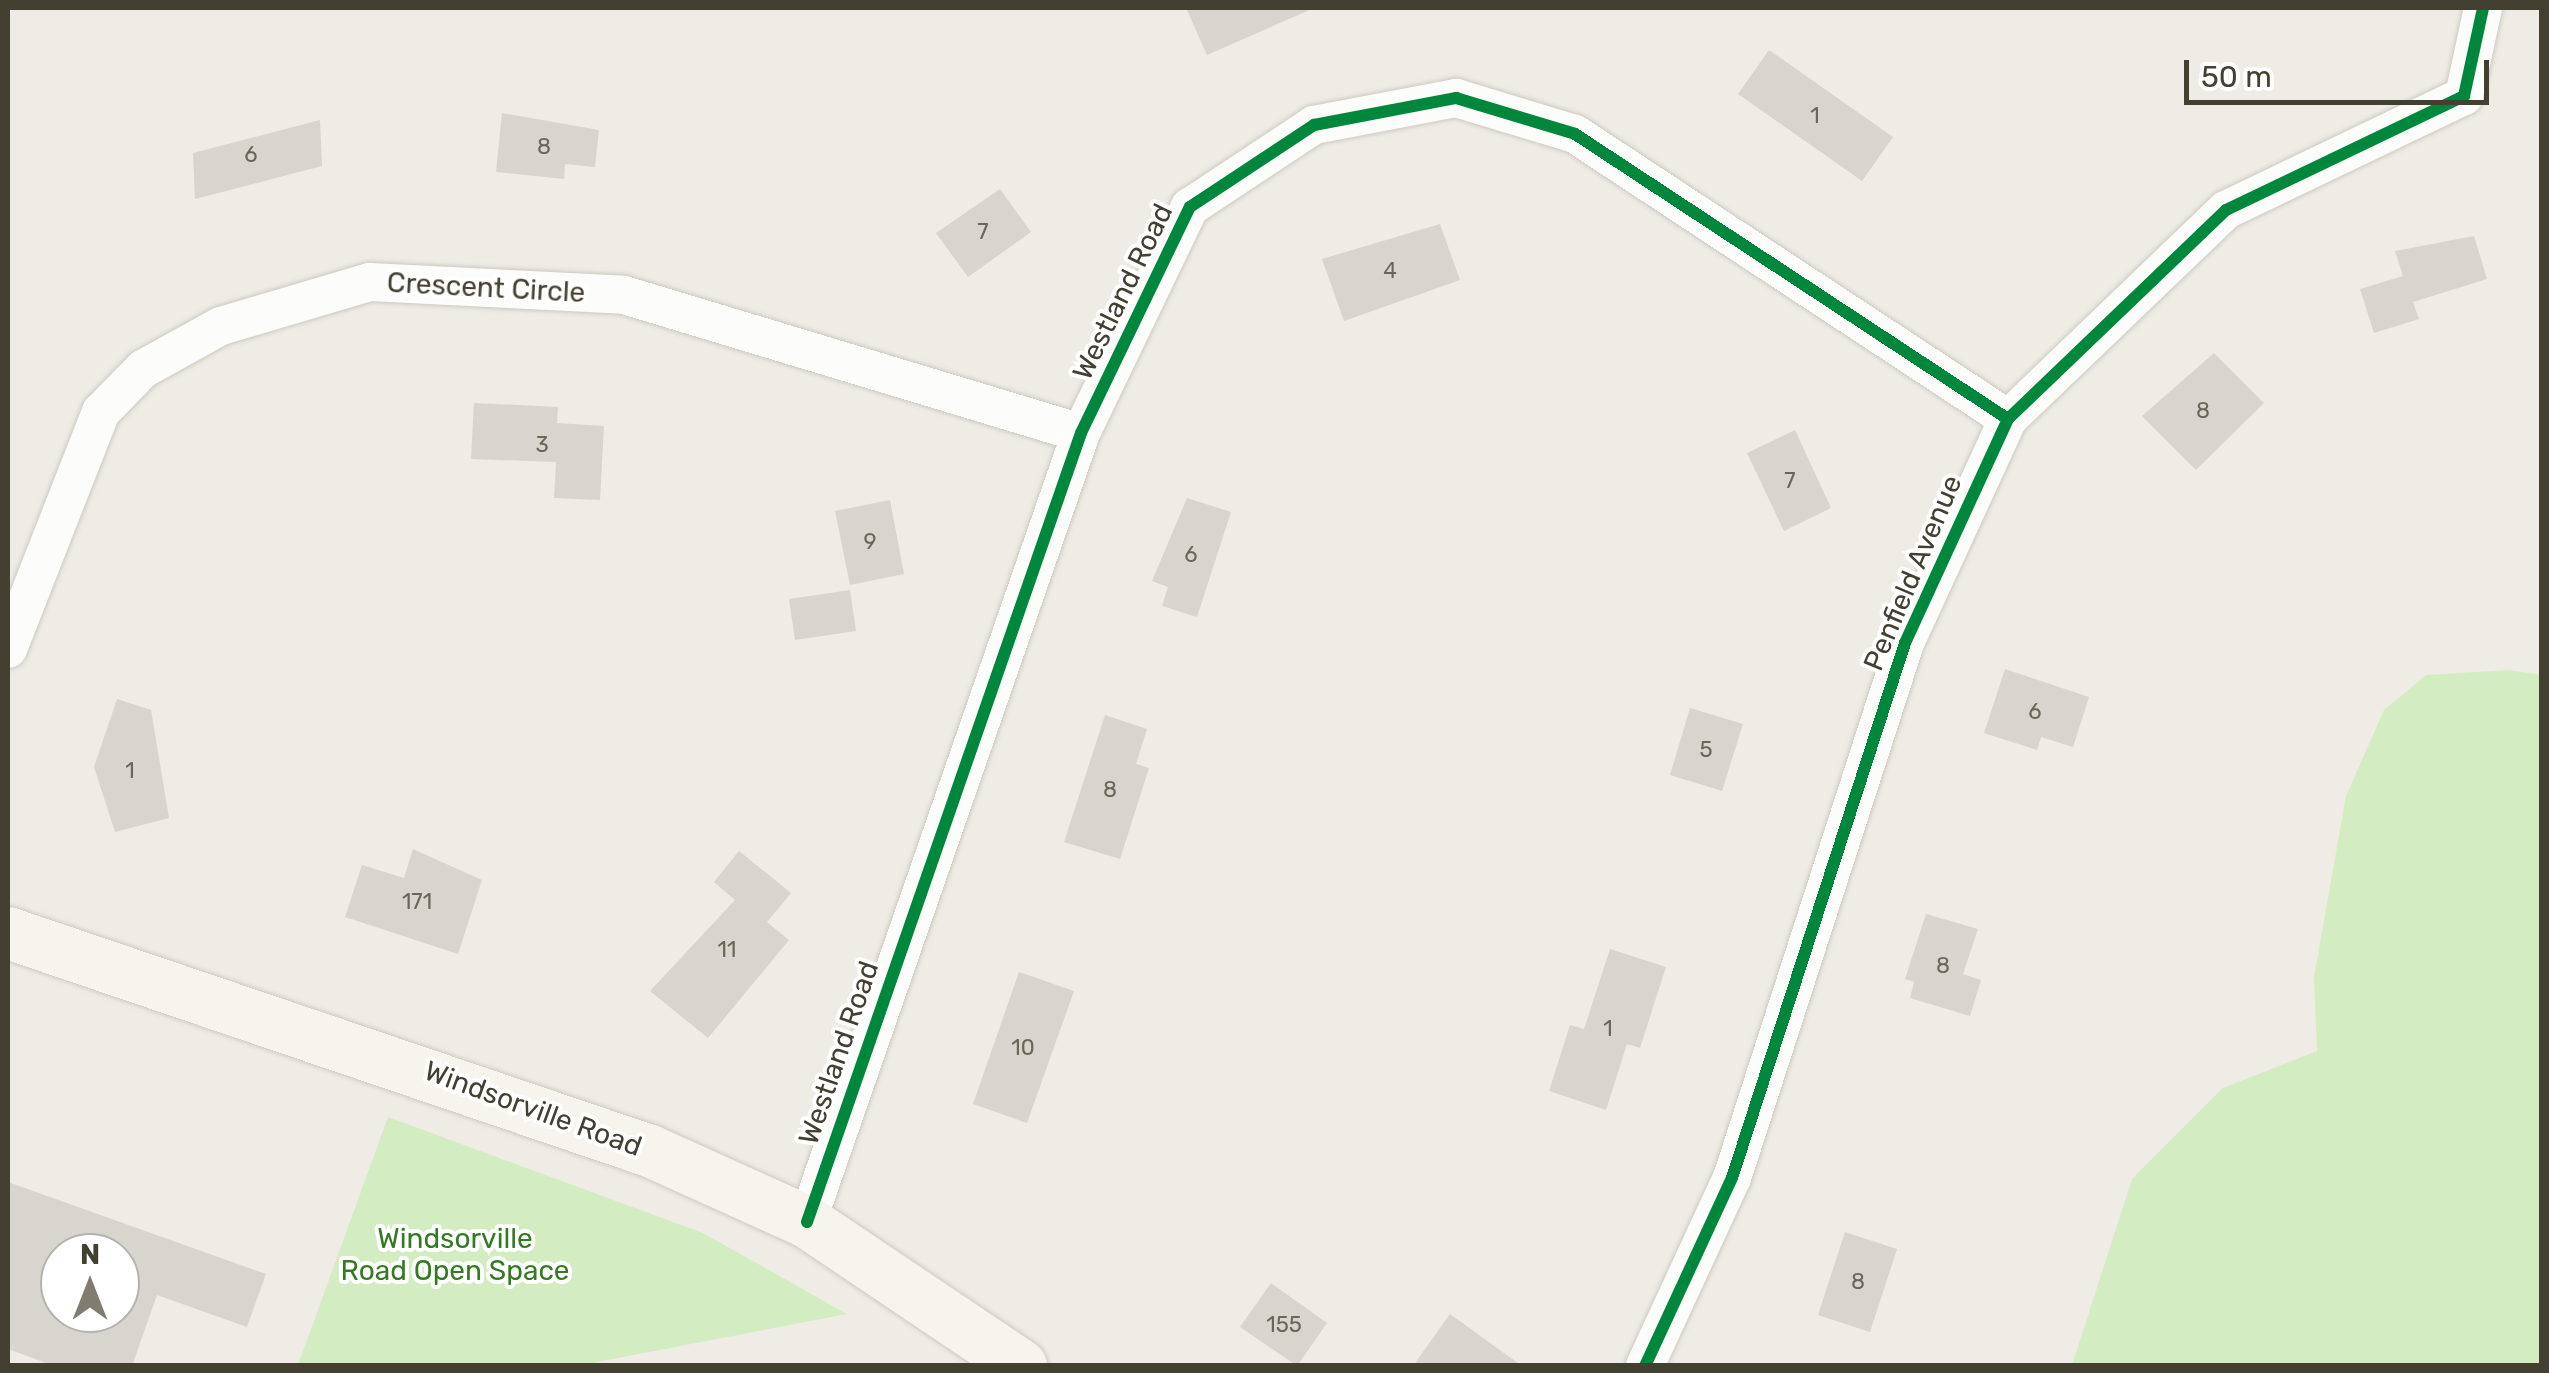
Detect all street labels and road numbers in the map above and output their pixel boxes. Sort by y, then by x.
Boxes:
street label: Westland Road [1066,198,1180,386]
street label: Crescent Circle [386,266,586,310]
street label: Penfield Avenue [1857,470,1969,676]
street label: Westland Road [792,957,886,1149]
street label: Windsorville Road [420,1054,646,1164]

